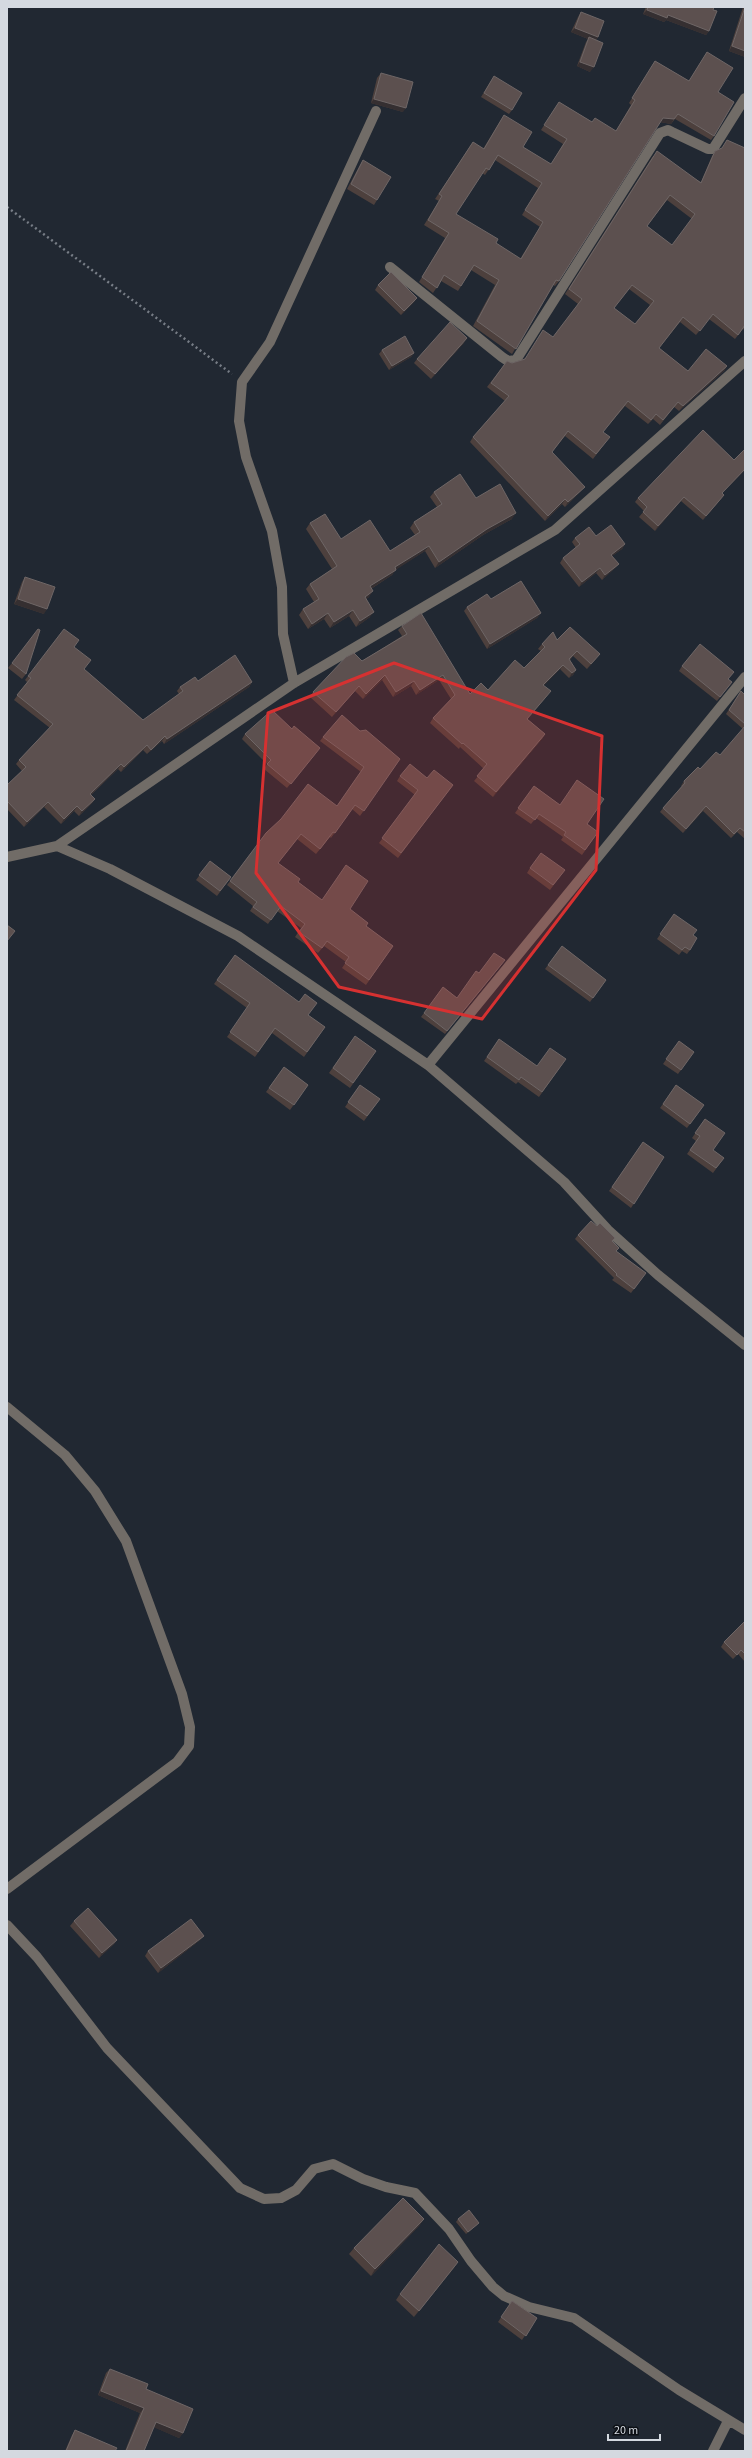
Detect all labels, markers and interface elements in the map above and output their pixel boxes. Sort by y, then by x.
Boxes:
scale bar [608,2416,660,2442]
text: 20 m [614,2422,638,2439]

